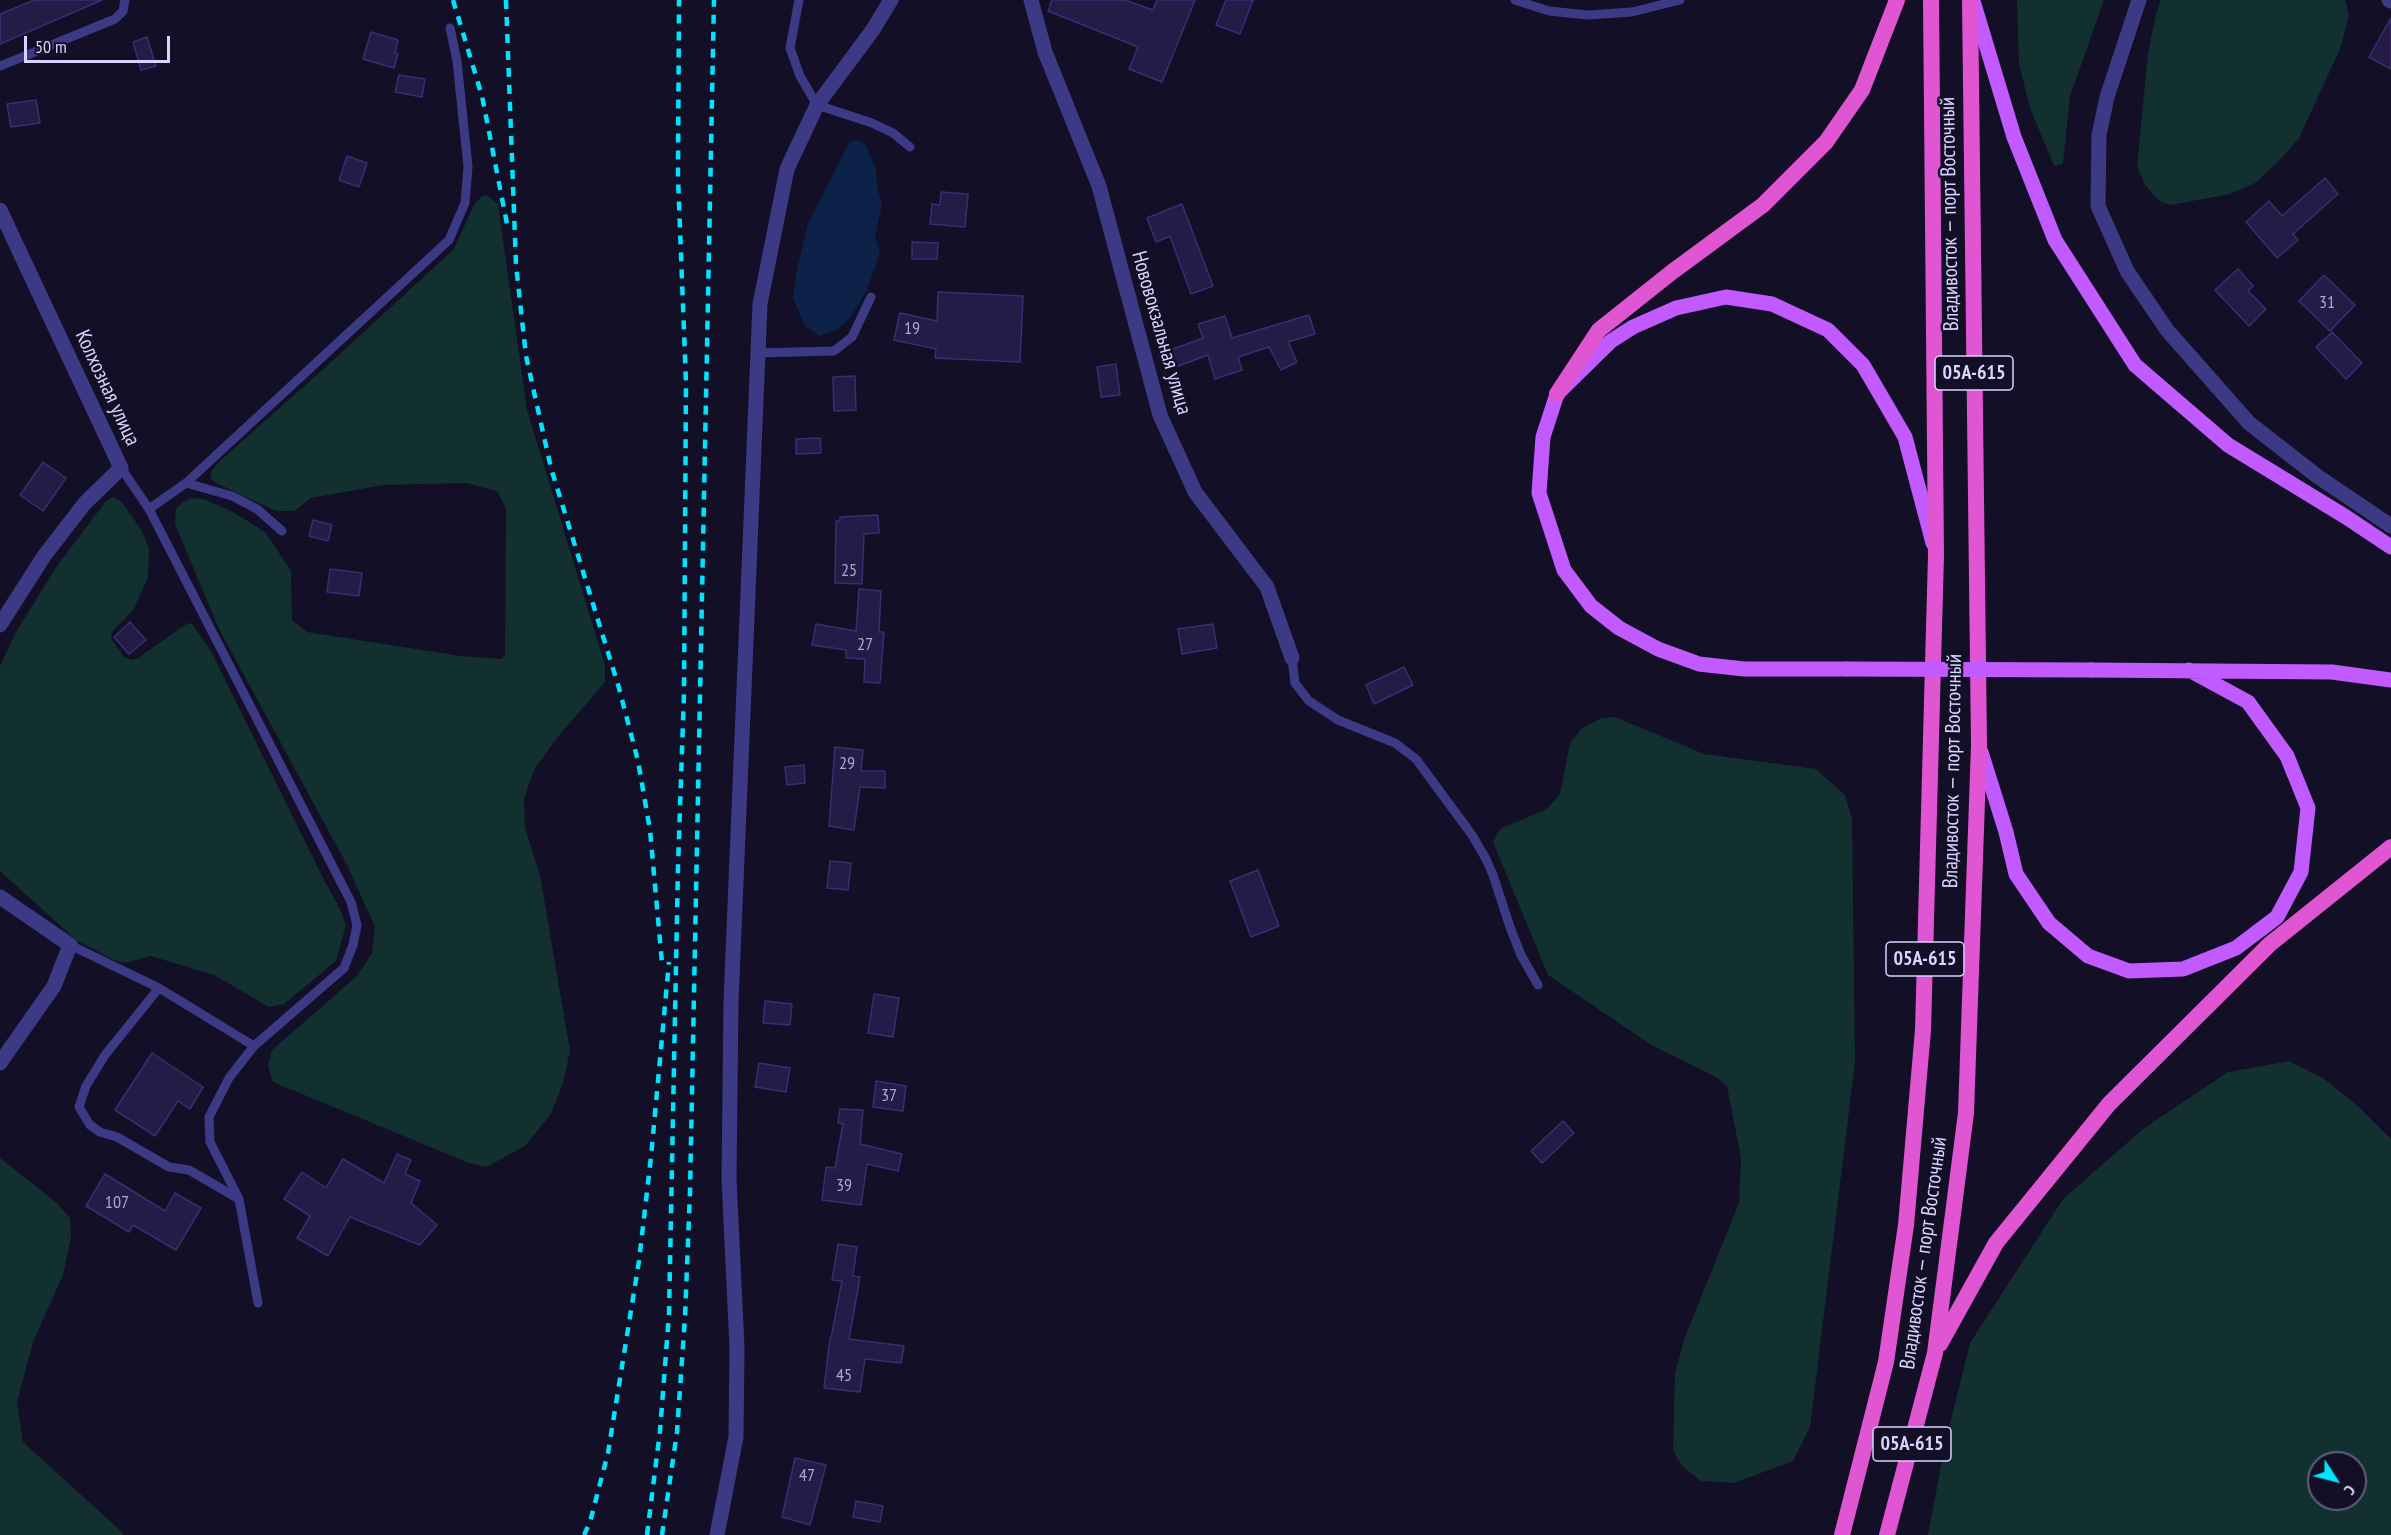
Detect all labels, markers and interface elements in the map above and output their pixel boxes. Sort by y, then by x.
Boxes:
scale bar [27,24,172,62]
text: 50 m [35,35,67,58]
street label: Владивосток — порт Восточный [1935,97,1965,331]
street label: Нововокзальная улица [1126,248,1196,418]
house number: 31 [2319,292,2335,314]
house number: 19 [904,318,920,340]
street label: Колхозная улица [69,326,145,450]
road number: 05А-615 [1935,356,2013,390]
house number: 25 [841,560,857,582]
house number: 27 [857,634,873,656]
street label: Владивосток — порт Восточный [1938,654,1968,888]
house number: 29 [839,753,855,775]
road number: 05А-615 [1886,942,1964,976]
house number: 37 [881,1085,897,1107]
street label: Владивосток — порт Восточный [1895,1135,1953,1371]
house number: 39 [836,1175,852,1197]
house number: 107 [105,1192,129,1214]
house number: 45 [836,1365,852,1387]
road number: 05А-615 [1873,1427,1951,1461]
north arrow [2307,1451,2367,1511]
house number: 47 [799,1465,815,1487]
text: С [2340,1482,2360,1499]

